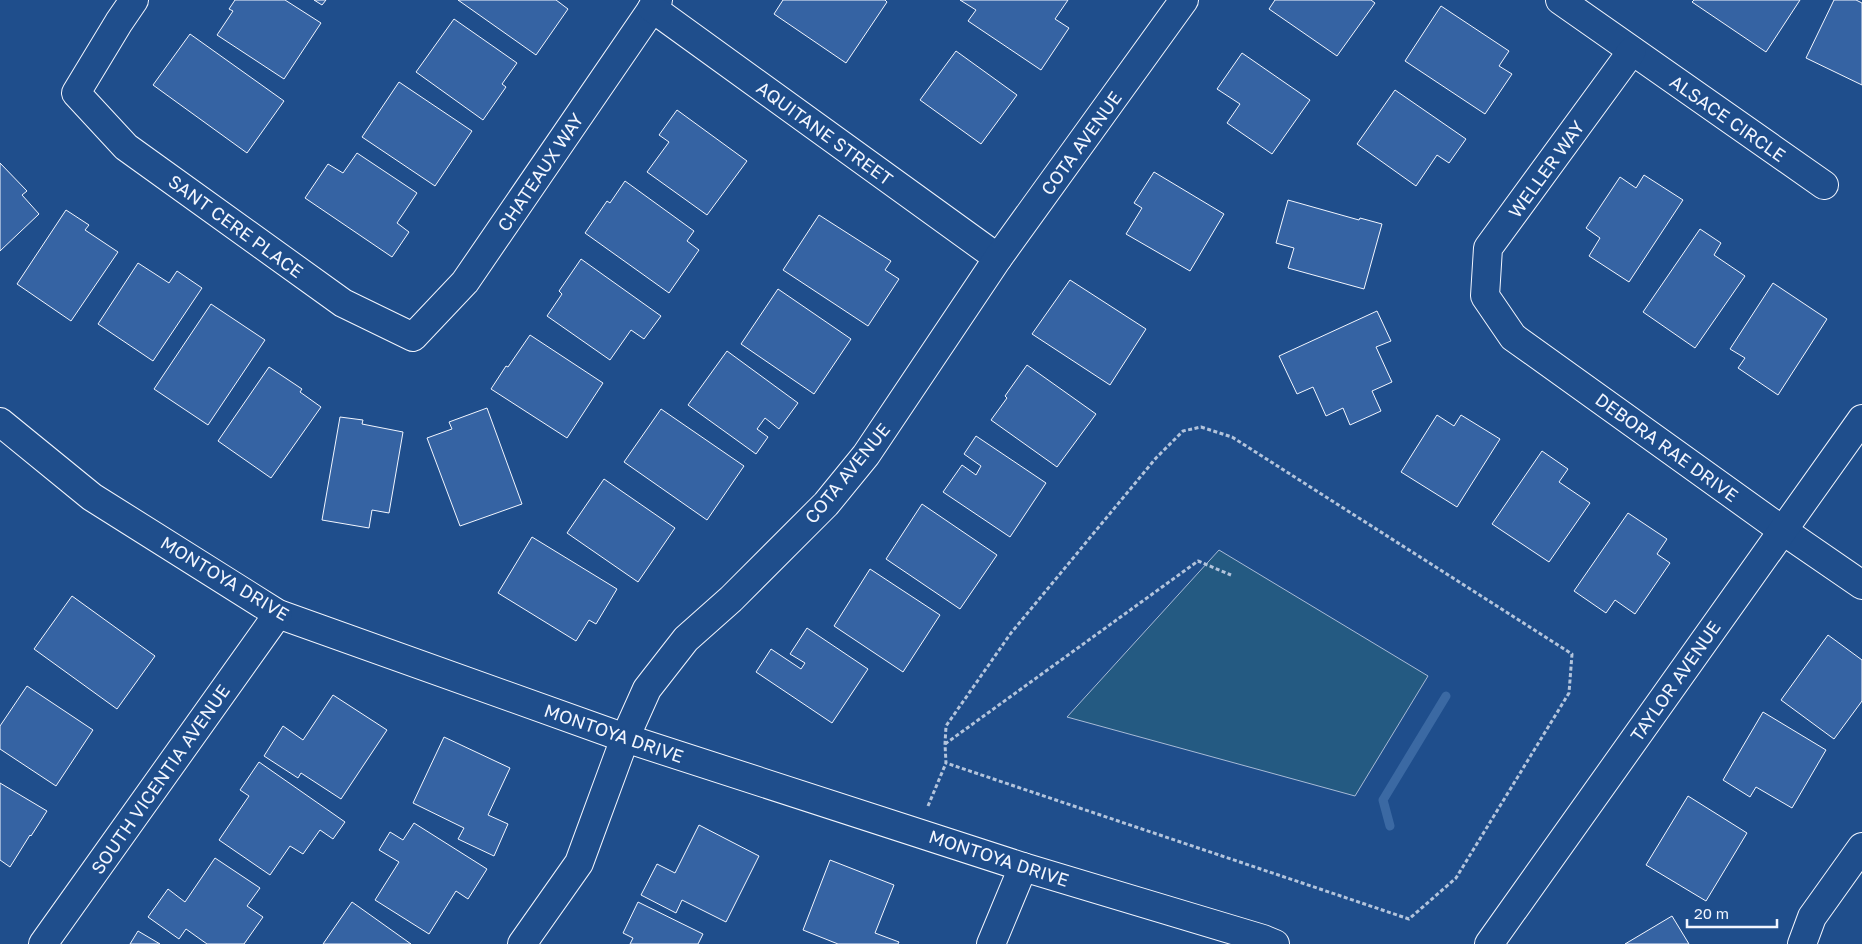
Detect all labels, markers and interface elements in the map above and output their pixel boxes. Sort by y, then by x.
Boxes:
street label: ALSACE CIRCLE [1666,70,1790,166]
street label: AQUITANE STREET [753,76,897,190]
street label: COTA AVENUE [1036,87,1126,199]
street label: CHATEAUX WAY [492,108,588,235]
street label: WELLER WAY [1503,116,1589,222]
street label: SANT CERE PLACE [164,170,308,282]
street label: DEBORA RAE DRIVE [1591,388,1743,506]
street label: COTA AVENUE [800,418,894,528]
street label: MONTOYA DRIVE [157,531,293,625]
street label: TAYLOR AVENUE [1625,616,1725,746]
street label: SOUTH VICENTIA AVENUE [86,680,234,878]
street label: MONTOYA DRIVE [541,699,687,767]
street label: MONTOYA DRIVE [926,825,1072,891]
scale bar [1687,896,1777,928]
text: 20 m [1694,904,1729,922]

